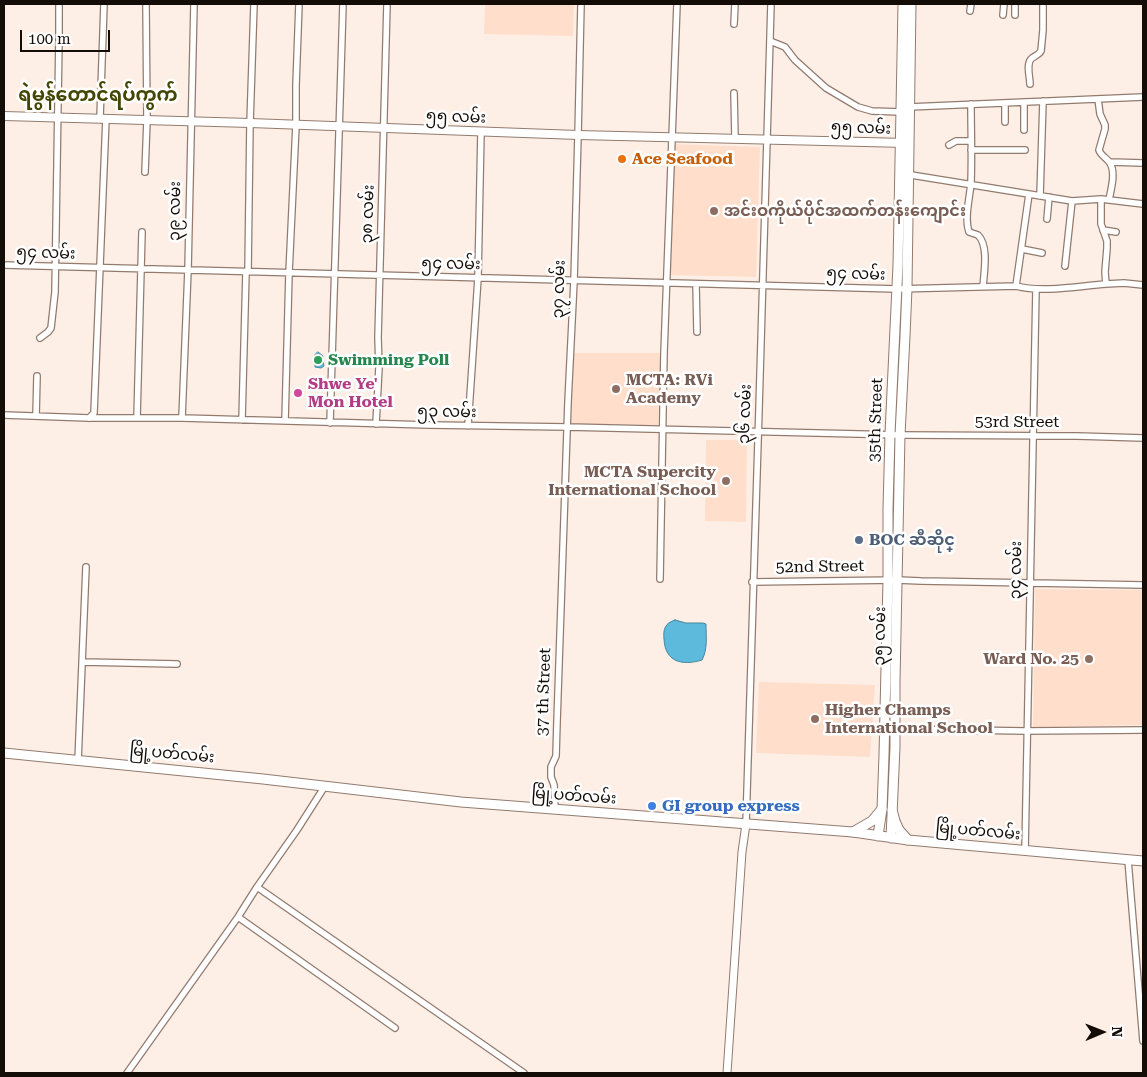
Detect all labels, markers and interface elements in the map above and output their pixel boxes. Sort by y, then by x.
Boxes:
scale bar [22,20,112,52]
text: 100 m [28,30,71,48]
district label: ရဲမွန်တောင်ရပ်ကွက် [18,84,178,106]
street label: ၅၅ လမ်း [426,106,486,128]
street label: ၅၅ လမ်း [831,117,891,139]
place label: Ace Seafood [632,149,733,169]
marker: Ace Seafood [616,153,628,165]
street label: ၃၉ လမ်း [165,181,185,241]
street label: ၃၈ လမ်း [357,184,379,244]
place label: အင်းဝကိုယ်ပိုင်အထက်တန်းကျောင်း [724,201,966,221]
marker: အင်းဝကိုယ်ပိုင်အထက်တန်းကျောင်း [708,205,720,217]
street label: ၅၄ လမ်း [16,242,76,264]
street label: ၅၄ လမ်း [421,254,481,274]
street label: ၃၇ လမ်း [548,259,570,319]
street label: ၅၄ လမ်း [826,263,886,285]
place label: Swimming Poll [328,350,449,370]
marker: Swimming Poll [312,354,324,366]
place label: MCTA: RVi Academy [626,370,713,408]
place label: Shwe Ye' Mon Hotel [308,374,393,412]
street label: 35th Street [865,378,887,462]
marker: MCTA: RVi Academy [610,383,622,395]
street label: ၃၆ လမ်း [734,384,756,444]
marker: Shwe Ye' Mon Hotel [292,387,304,399]
street label: ၅၃ လမ်း [417,402,477,422]
street label: 53rd Street [975,412,1059,432]
place label: MCTA Supercity International School [548,462,716,500]
marker: MCTA Supercity International School [720,475,732,487]
place label: BOC ဆီဆိုင္ [869,530,955,550]
marker: BOC ဆီဆိုင္ [853,534,865,546]
street label: ၃၄ လမ်း [1006,541,1026,599]
street label: 52nd Street [776,557,864,577]
street label: ၃၅ လမ်း [870,606,890,666]
street label: 37 th Street [533,648,555,736]
place label: Ward No. 25 [983,649,1079,669]
marker: Ward No. 25 [1083,653,1095,665]
place label: Higher Champs International School [825,700,993,738]
marker: Higher Champs International School [809,713,821,725]
street label: မြို့ပတ်လမ်း [129,741,215,767]
street label: မြို့ပတ်လမ်း [531,783,617,809]
place label: GI group express [662,796,800,816]
marker: GI group express [646,800,658,812]
street label: မြို့ပတ်လမ်း [935,818,1021,844]
north arrow [1077,1007,1127,1057]
text: N [1109,1026,1125,1037]

